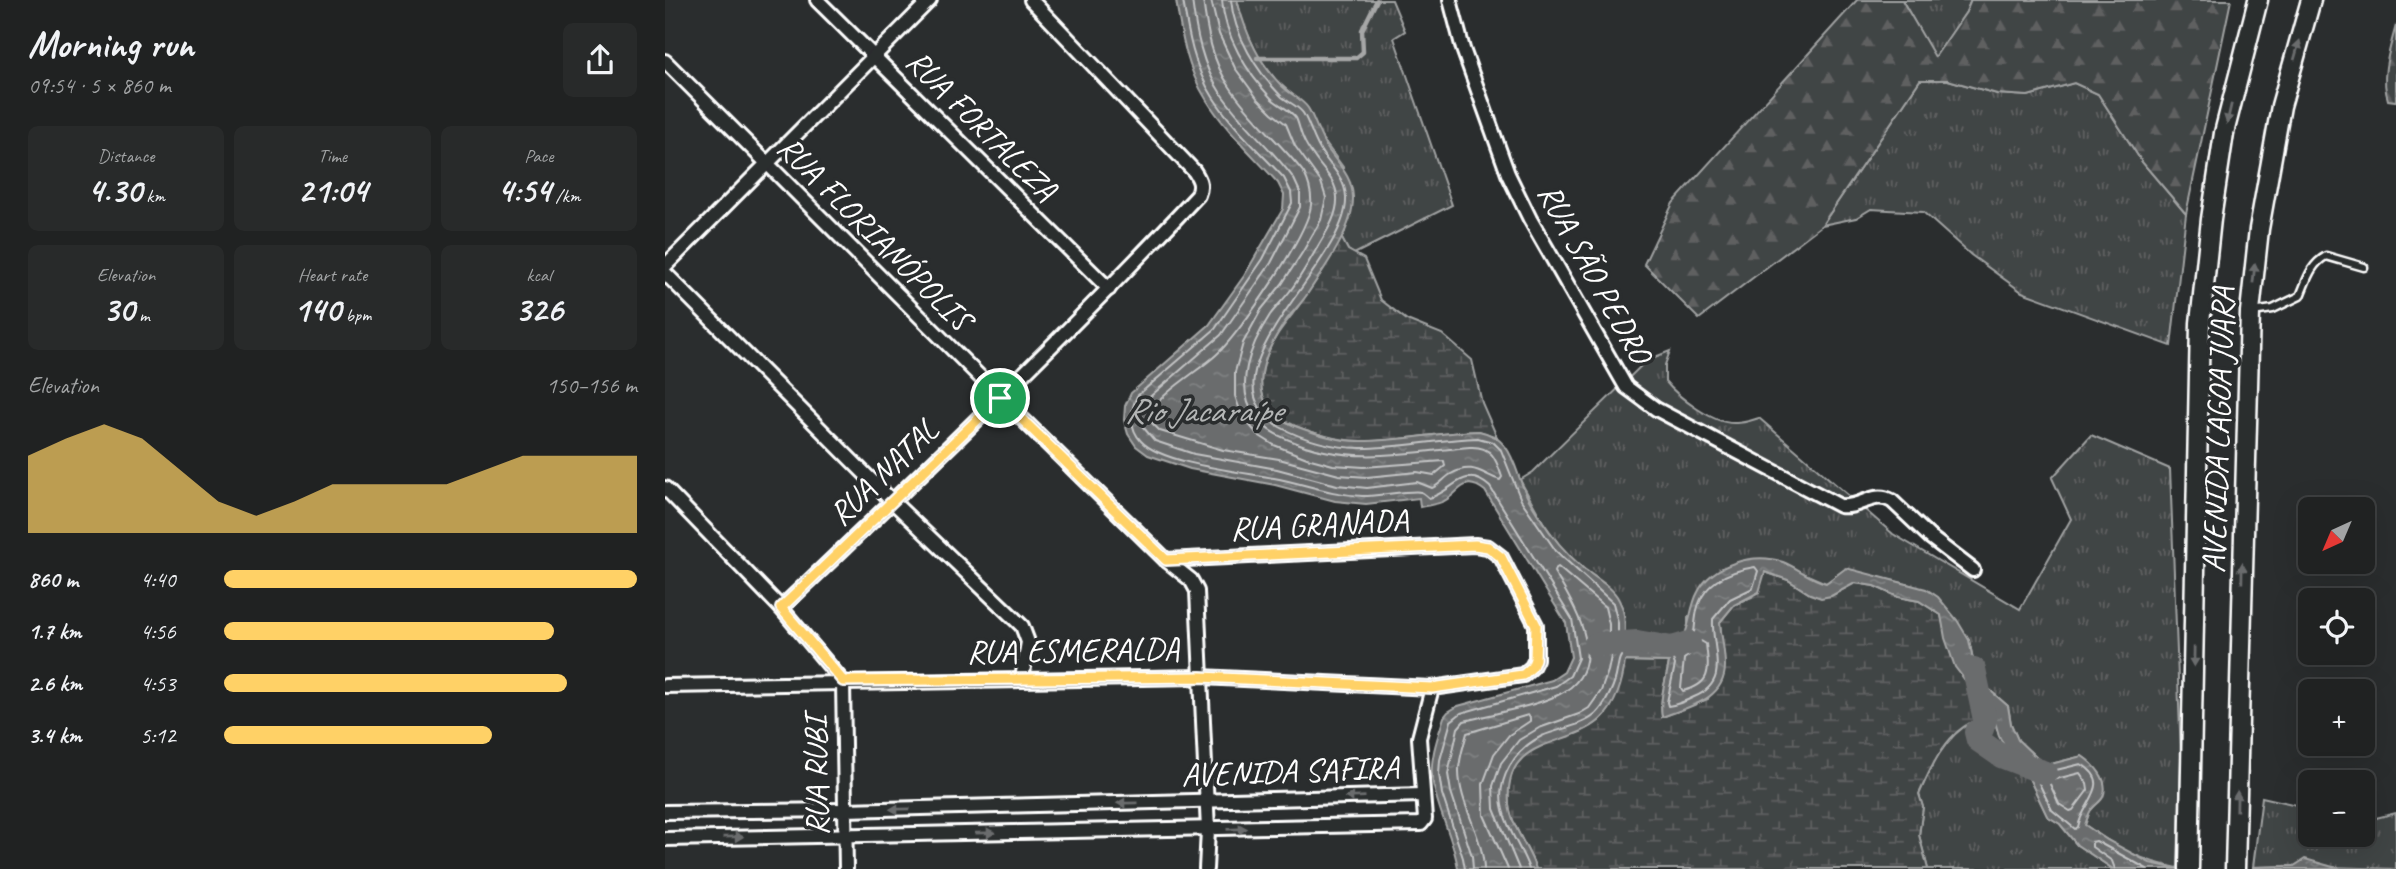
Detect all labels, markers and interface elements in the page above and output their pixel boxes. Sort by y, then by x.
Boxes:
text: Morning run [28,21,194,68]
button: share [563,23,637,97]
one-way arrow [2292,39,2302,60]
street label: RUA FORTALEZA [897,40,1068,211]
text: 09:54 · 5 × 860 m [28,71,171,100]
one-way arrow [2223,103,2234,125]
street label: RUA FLORIANÓPOLIS [769,127,985,343]
text: Distance [98,144,155,168]
text: Time [318,144,347,168]
text: Pace [524,144,553,168]
text: 4.30 [87,168,142,213]
text: 21:04 [298,168,367,213]
text: 4:54 [497,168,551,213]
street label: RUA SÃO PEDRO [1528,176,1663,373]
text: km [142,184,165,208]
text: /km [551,184,580,208]
one-way arrow [2249,261,2260,283]
text: Elevation [97,263,155,287]
text: Heart rate [298,263,367,287]
text: kcal [526,263,551,287]
street label: AVENIDA LAGOA JUARA [2192,285,2244,574]
text: 30 [103,287,134,332]
text: 140 [294,287,341,332]
text: 326 [515,287,563,332]
text: m [134,303,150,327]
text: bpm [341,303,371,327]
pin [970,368,1030,428]
text: Elevation [28,371,99,400]
text: 150–156 m [546,371,637,400]
icon: arrive [981,379,1019,417]
water label: Rio Jacaraípe [1125,388,1287,433]
street label: RUA NATAL [819,409,947,534]
north arrow [2298,497,2375,574]
map controls [2298,497,2375,847]
street label: RUA GRANADA [1229,498,1410,550]
one-way arrow [2237,562,2248,584]
text: 860 m [28,565,78,594]
text: 4:40 [140,565,176,594]
button: locate [2298,588,2375,665]
text: 1.7 km [28,617,81,646]
text: 4:56 [140,617,176,646]
street label: RUA ESMERALDA [966,627,1181,673]
one-way arrow [2188,647,2199,669]
text: 2.6 km [28,669,82,698]
text: 4:53 [140,669,176,698]
button: + [2298,679,2375,756]
street label: RUA RUBI [794,709,838,836]
text: 3.4 km [28,721,82,750]
text: 5:12 [140,721,176,750]
street label: AVENIDA SAFIRA [1181,746,1401,796]
button: − [2298,770,2375,847]
one-way arrow [2231,790,2242,812]
one-way arrow [1343,791,1365,802]
one-way arrow [1116,797,1138,809]
one-way arrow [889,803,911,814]
one-way arrow [1226,823,1248,835]
one-way arrow [974,828,996,839]
one-way arrow [722,832,744,843]

